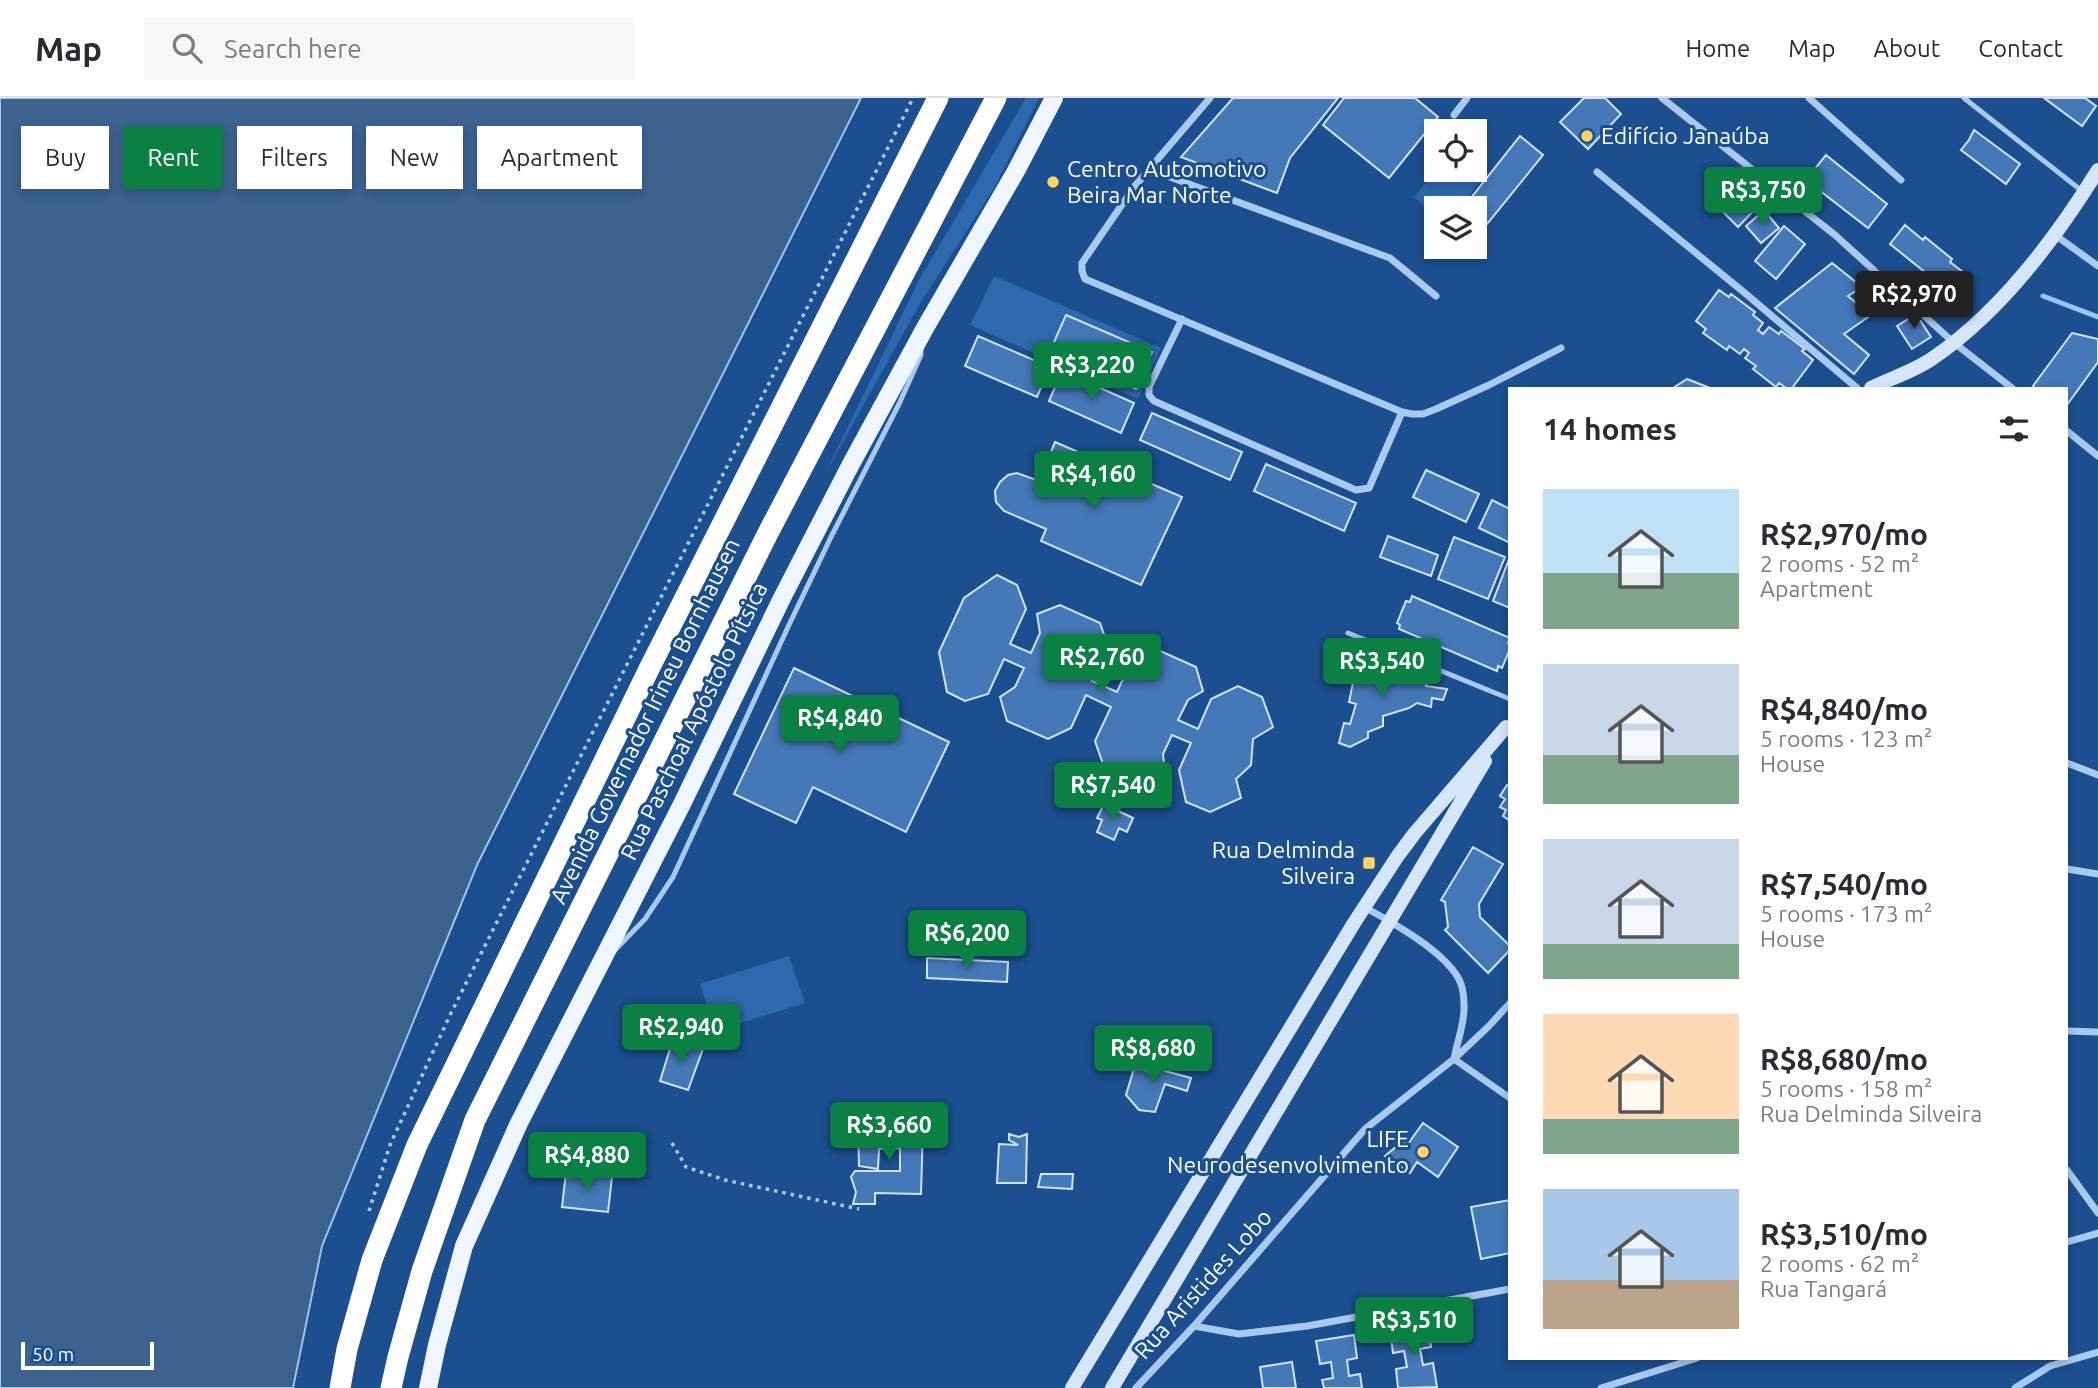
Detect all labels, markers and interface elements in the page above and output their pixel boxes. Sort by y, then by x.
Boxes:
search box [144,17,634,80]
icon: search [168,29,206,67]
text: Map [35,30,102,67]
text: Search here [224,34,362,63]
text: Home [1685,35,1750,62]
text: Map [1788,35,1835,62]
text: About [1873,35,1940,62]
text: Contact [1978,35,2063,62]
map controls [1424,119,1487,259]
button: locate [1424,119,1487,182]
place label: Edifício Janaúba [1601,123,1769,148]
chip: Buy [21,126,109,189]
chip: Rent [123,126,223,189]
chip: Filters [237,126,352,189]
chip: New [366,126,463,189]
chip: Apartment [477,126,642,189]
marker: Edifício Janaúba [1579,128,1595,144]
place label: Centro Automotivo Beira Mar Norte [1067,156,1266,207]
pin: R$3,750 [1698,167,1828,227]
marker: Centro Automotivo Beira Mar Norte [1045,174,1061,190]
text: R$3,750 [1720,177,1806,202]
button: layers [1424,196,1487,259]
pin: R$2,970 [1849,272,1979,331]
text: R$2,970 [1871,281,1957,306]
pin: R$3,220 [1027,342,1157,402]
text: R$3,220 [1049,352,1135,377]
icon: filters [1995,410,2033,448]
text: 14 homes [1543,412,1677,446]
pin: R$4,160 [1028,452,1158,511]
text: R$4,160 [1050,461,1136,486]
icon: home [1599,517,1683,601]
text: R$2,970/mo [1760,517,1928,551]
street label: Avenida Governador Irineu Bornhausen [545,534,744,907]
text: 2 rooms · 52 m² [1760,551,1919,576]
text: Apartment [1760,576,1873,601]
street label: Rua Paschoal Apóstolo Pítsica [615,578,772,864]
pin: R$2,760 [1037,634,1167,694]
pin: R$3,540 [1317,638,1447,698]
text: R$2,760 [1059,644,1145,669]
text: R$3,540 [1339,648,1425,673]
icon: home [1599,692,1683,776]
text: R$4,840/mo [1760,692,1928,726]
pin: R$4,840 [775,696,905,755]
text: R$4,840 [797,705,883,730]
text: 5 rooms · 123 m² [1760,726,1932,751]
text: House [1760,751,1825,776]
pin: R$7,540 [1048,762,1178,822]
text: R$7,540 [1070,772,1156,797]
place label: Rua Delminda Silveira [1212,837,1355,888]
marker: Rua Delminda Silveira [1361,855,1377,871]
icon: home [1599,867,1683,951]
text: R$7,540/mo [1760,867,1928,901]
text: 5 rooms · 173 m² [1760,901,1932,926]
pin: R$6,200 [902,910,1032,970]
text: R$6,200 [924,920,1010,945]
text: House [1760,926,1825,951]
pin: R$2,940 [616,1004,746,1064]
text: R$2,940 [638,1014,724,1039]
pin: R$8,680 [1088,1026,1218,1085]
text: R$8,680 [1110,1035,1196,1060]
icon: home [1599,1042,1683,1126]
text: R$8,680/mo [1760,1042,1928,1076]
text: 5 rooms · 158 m² [1760,1076,1932,1101]
text: Rua Delminda Silveira [1760,1101,1982,1126]
pin: R$3,660 [824,1102,954,1162]
text: R$3,660 [846,1112,932,1137]
place label: LIFE Neurodesenvolvimento [1167,1126,1409,1177]
pin: R$4,880 [522,1132,652,1192]
text: R$4,880 [544,1142,630,1167]
marker: LIFE Neurodesenvolvimento [1415,1144,1431,1160]
street label: Rua Aristides Lobo [1129,1204,1276,1363]
icon: home [1599,1217,1683,1301]
text: R$3,510/mo [1760,1217,1928,1251]
text: 2 rooms · 62 m² [1760,1251,1919,1276]
text: Rua Tangará [1760,1276,1887,1301]
pin: R$3,510 [1349,1298,1479,1357]
text: R$3,510 [1371,1307,1457,1332]
scale bar [21,1339,154,1371]
text: 50 m [32,1343,74,1365]

